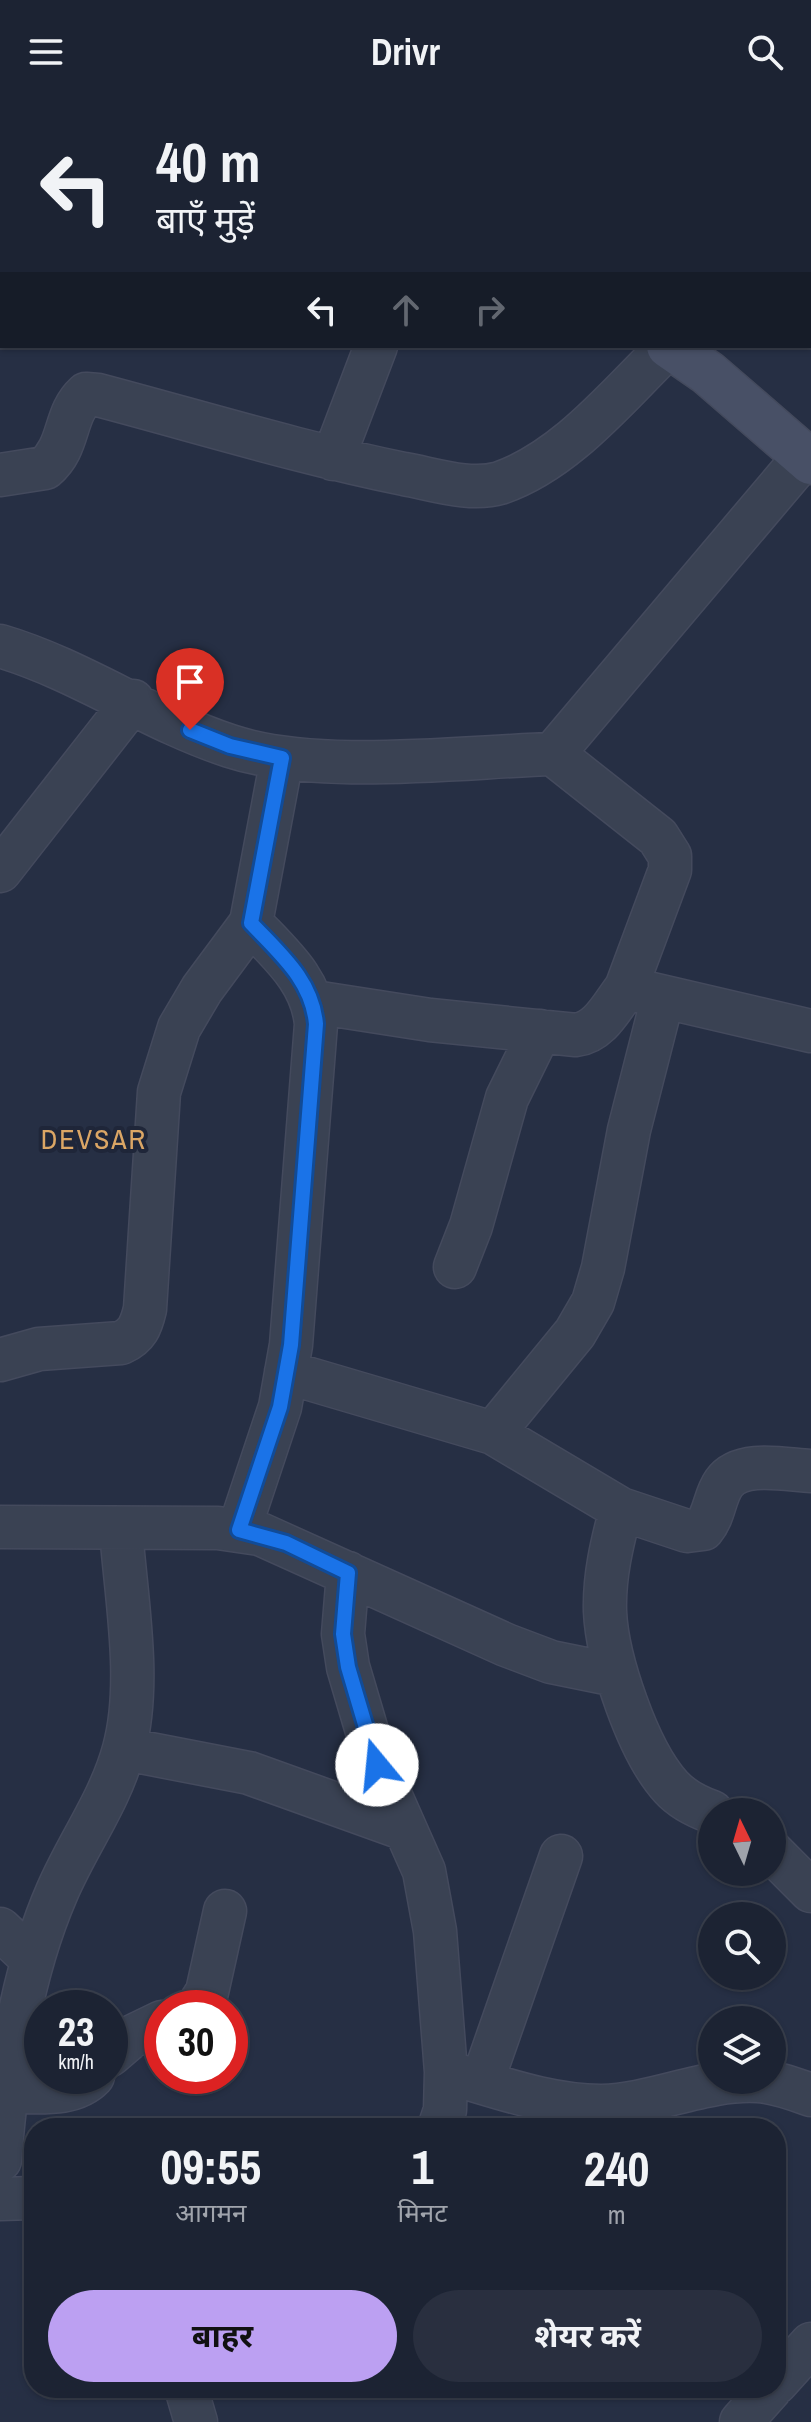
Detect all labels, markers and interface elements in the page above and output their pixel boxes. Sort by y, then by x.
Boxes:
text: Drivr [371,28,440,76]
icon: menu [24,30,68,74]
icon: search [743,30,787,74]
text: 40 m [156,124,261,199]
icon: left [24,136,128,240]
text: बाएँ मुड़ें [156,196,255,244]
icon: left [300,288,344,332]
icon: ahead [384,288,428,332]
icon: right [468,288,512,332]
pin [156,648,224,730]
icon: arrive [168,660,212,704]
district label: DEVSAR [41,1120,147,1158]
position arrow [335,1723,419,1807]
north arrow [698,1798,786,1886]
map controls [698,1798,786,2094]
button: search [698,1902,786,1990]
speed limit sign: 30 [144,1990,248,2094]
text: 23 [58,2005,94,2058]
button: layers [698,2006,786,2094]
text: km/h [58,2048,94,2075]
text: 09:55 [160,2134,261,2199]
text: 1 [412,2134,433,2199]
text: 240 [584,2136,650,2201]
text: आगमन [175,2195,246,2230]
text: मिनट [398,2195,447,2230]
text: m [608,2197,626,2232]
button: बाहर [48,2290,397,2382]
button: शेयर करें [413,2290,762,2382]

